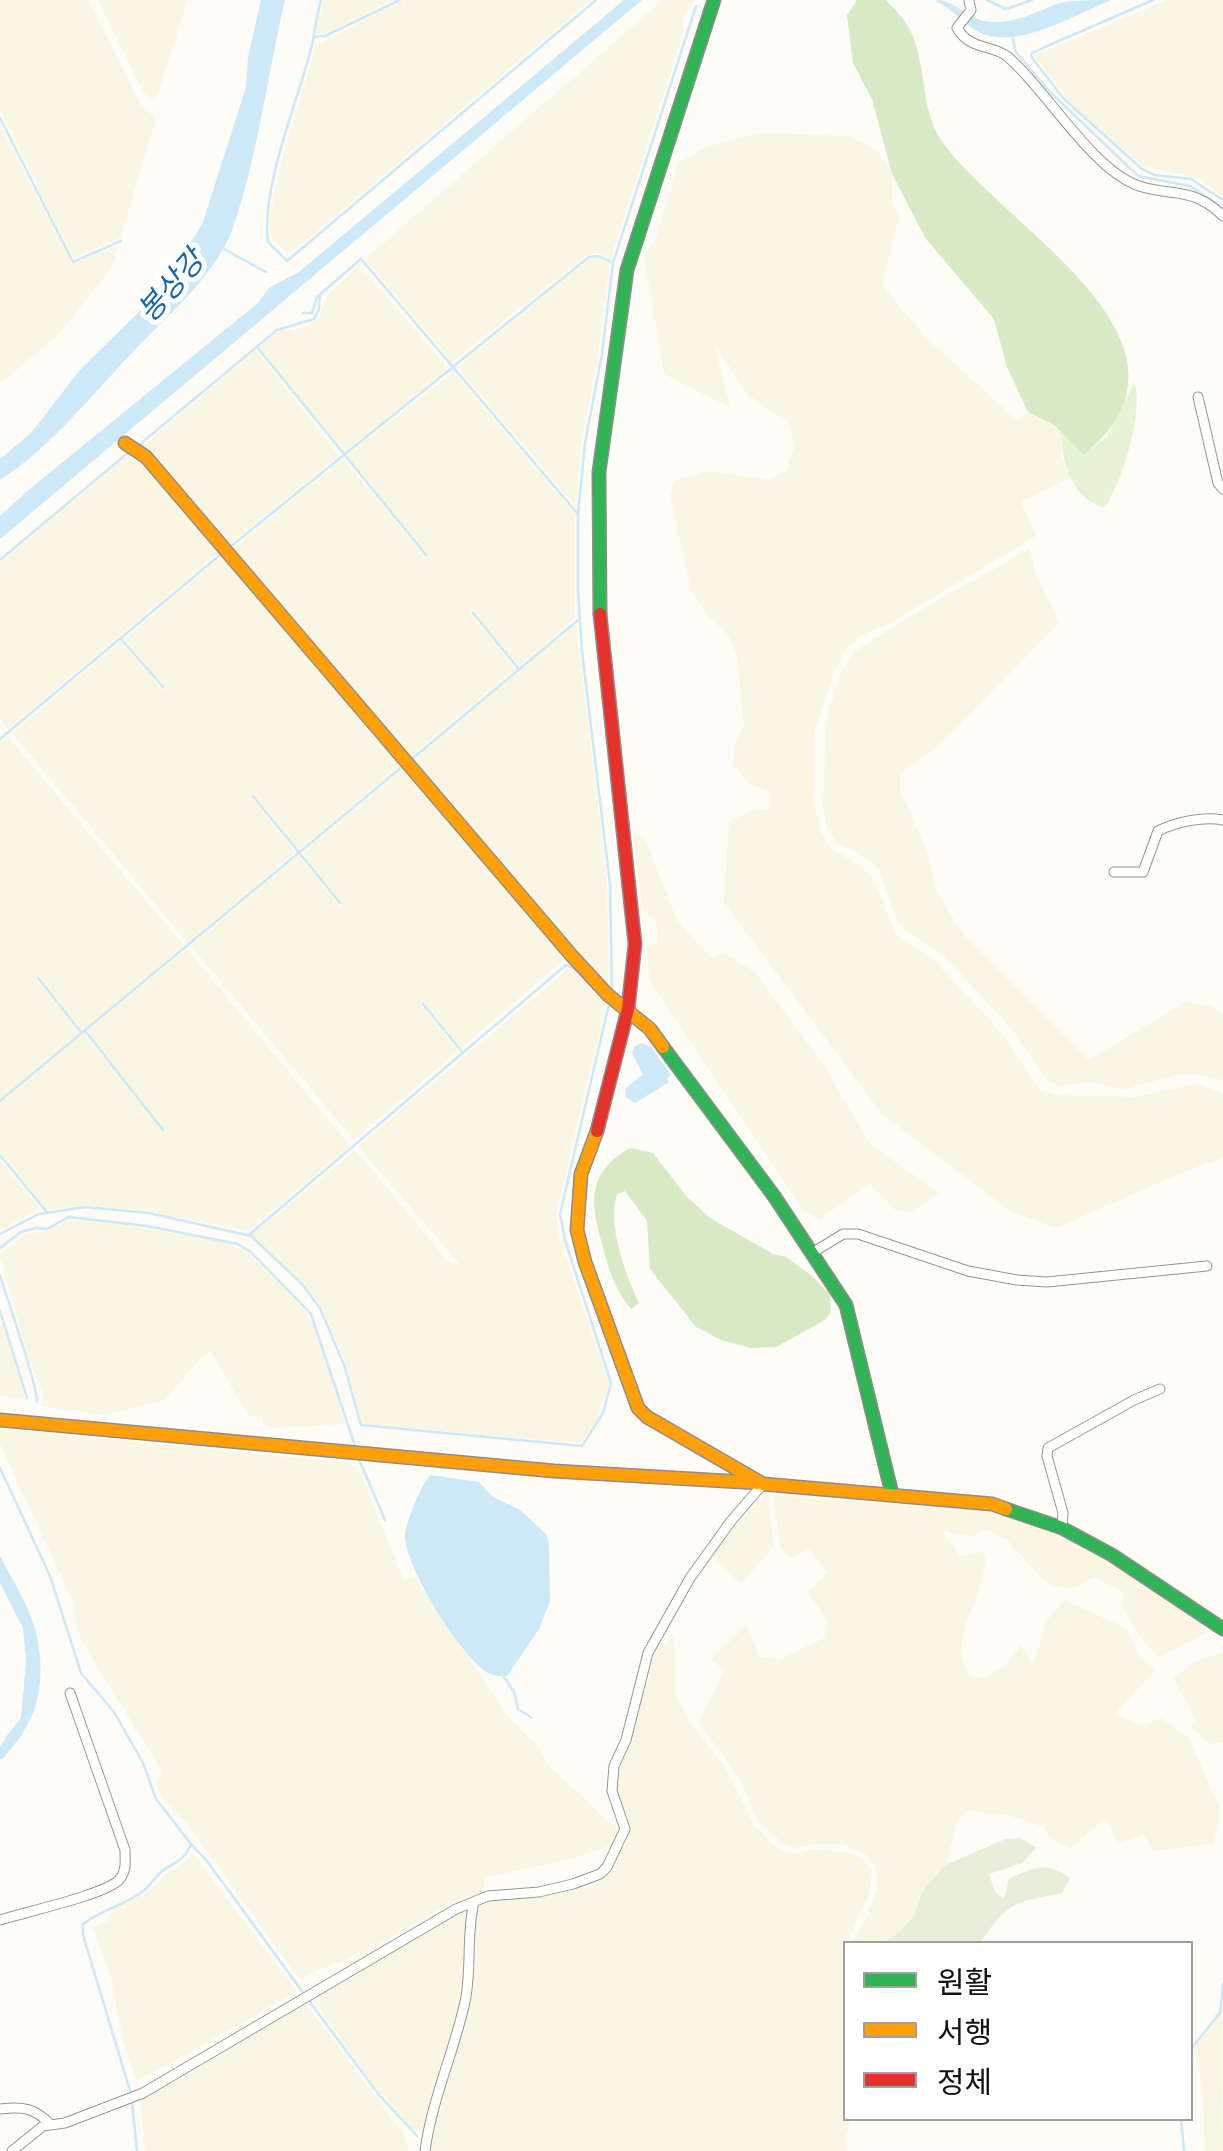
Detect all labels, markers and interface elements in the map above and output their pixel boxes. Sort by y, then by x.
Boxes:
water label: 봉상강 [131,244,213,330]
legend [843,1941,1193,2121]
text: 원활 [937,1962,992,2002]
text: 서행 [937,2012,992,2052]
text: 정체 [937,2062,992,2102]

